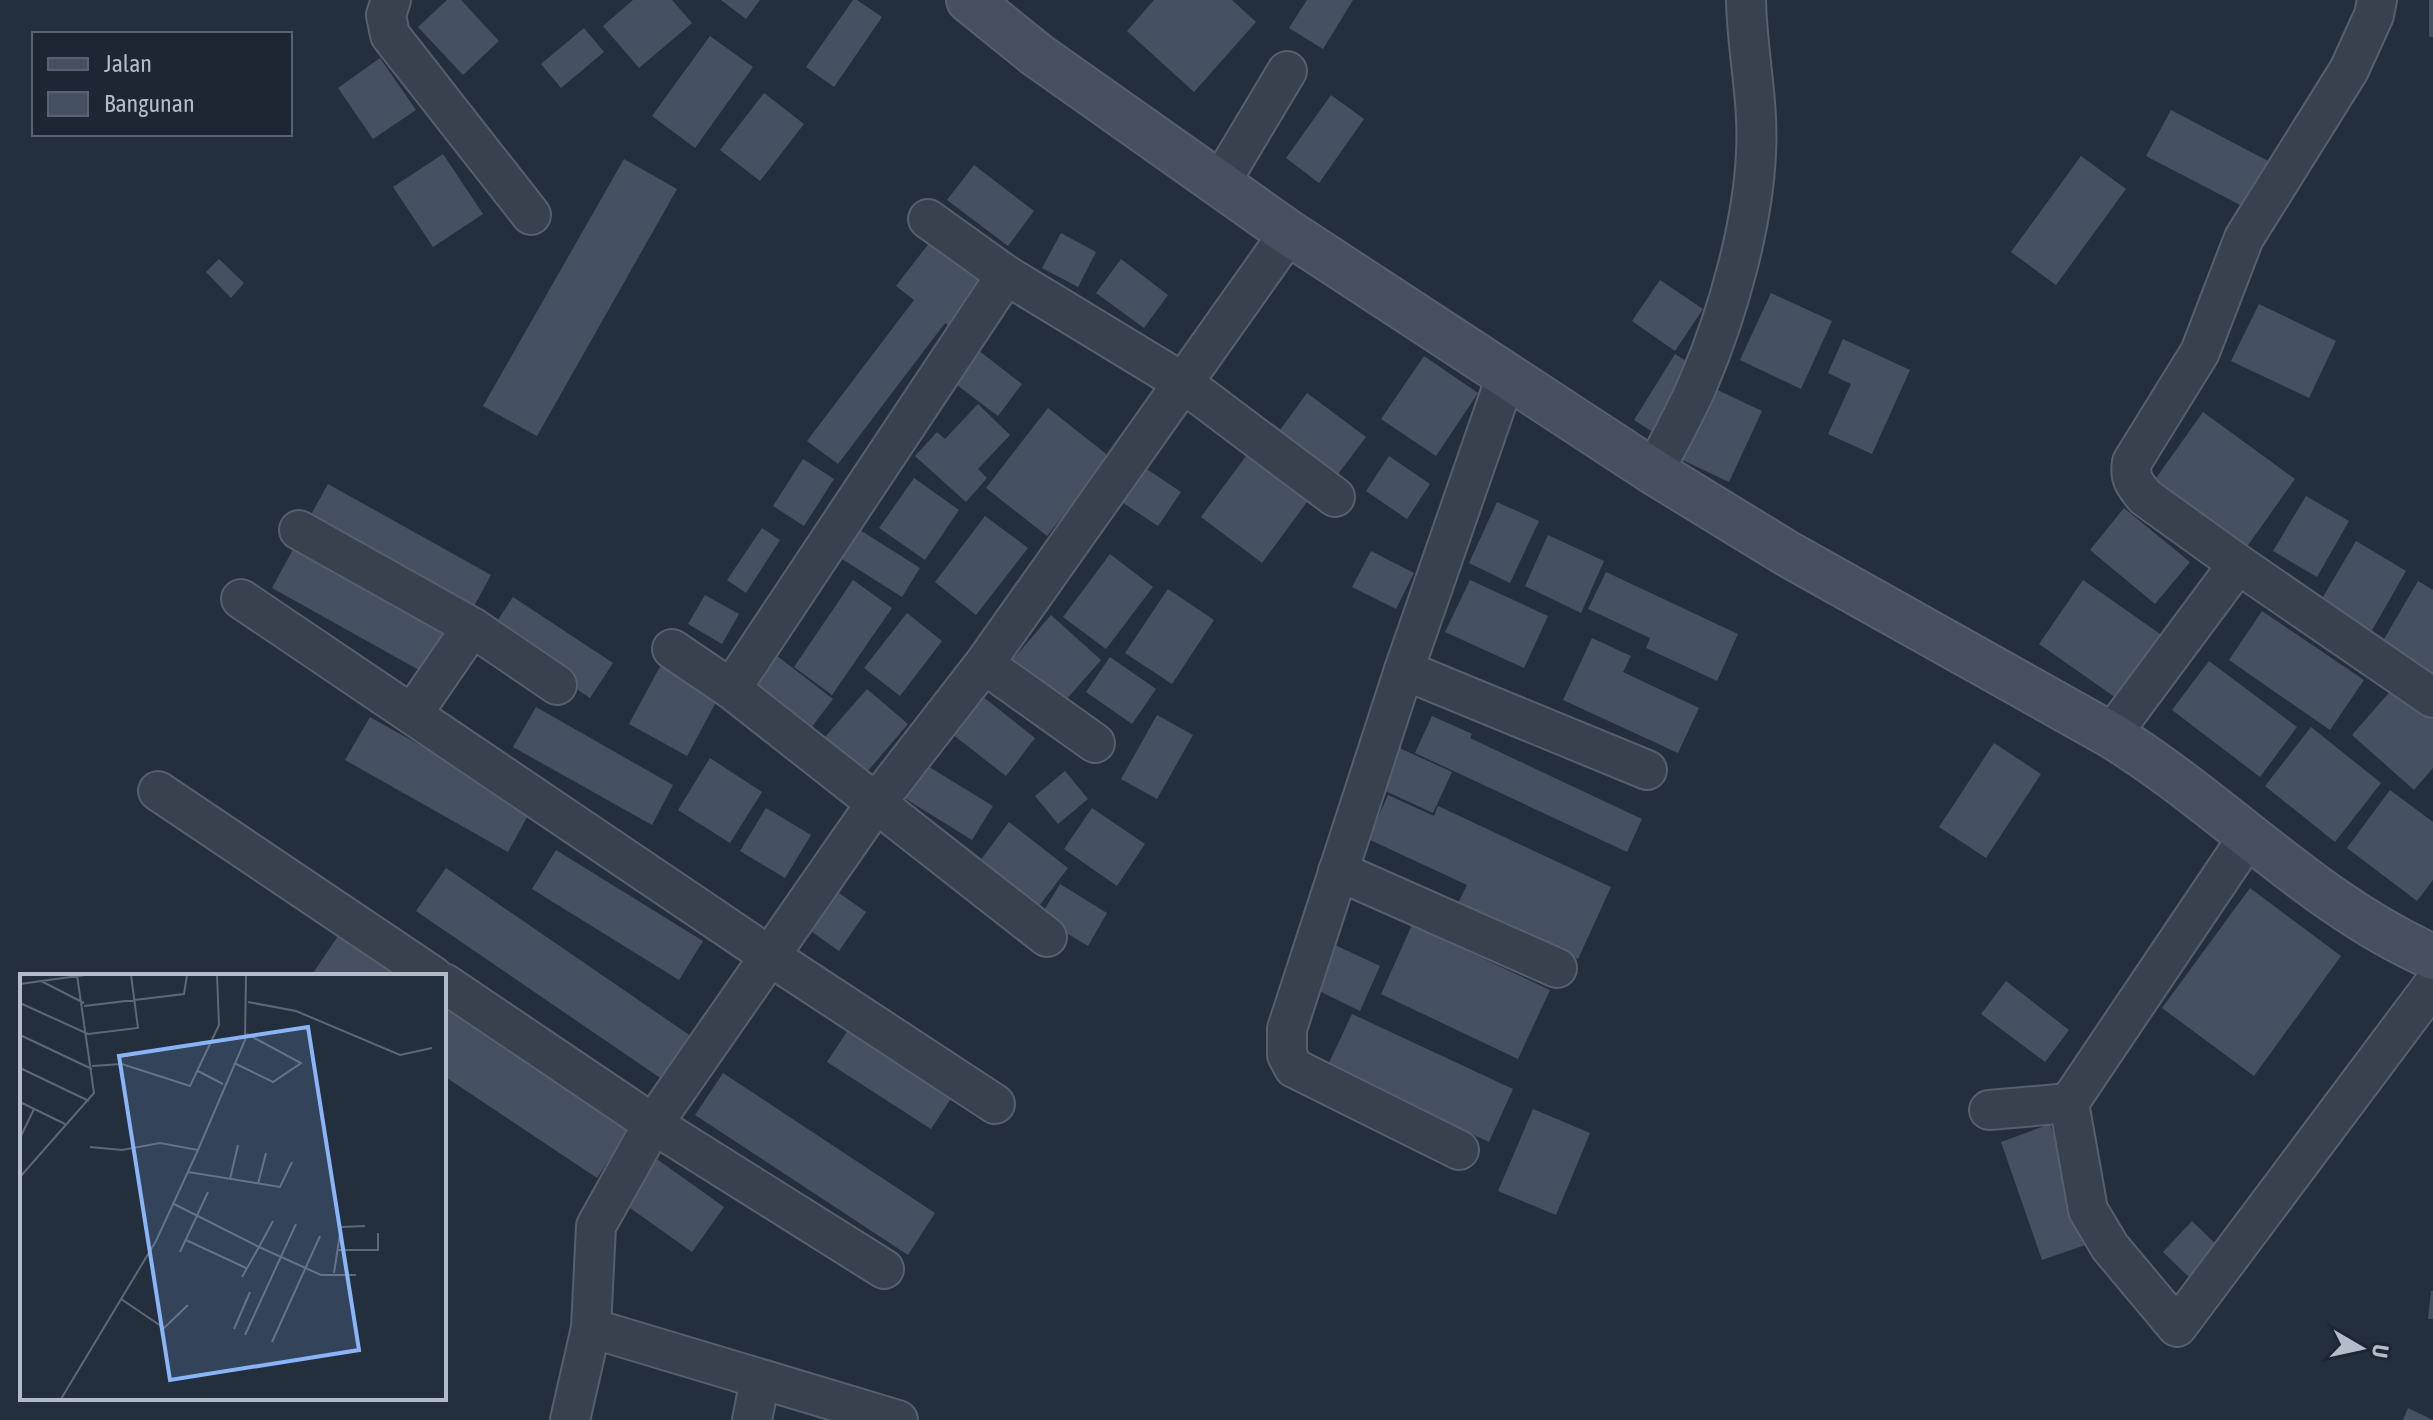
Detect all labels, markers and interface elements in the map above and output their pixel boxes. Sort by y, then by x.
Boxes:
legend [32,32,292,136]
text: Jalan [104,50,152,77]
text: Bangunan [104,90,195,117]
inset map [20,974,446,1400]
north arrow [2321,1308,2401,1388]
text: U [2367,1343,2395,1360]

